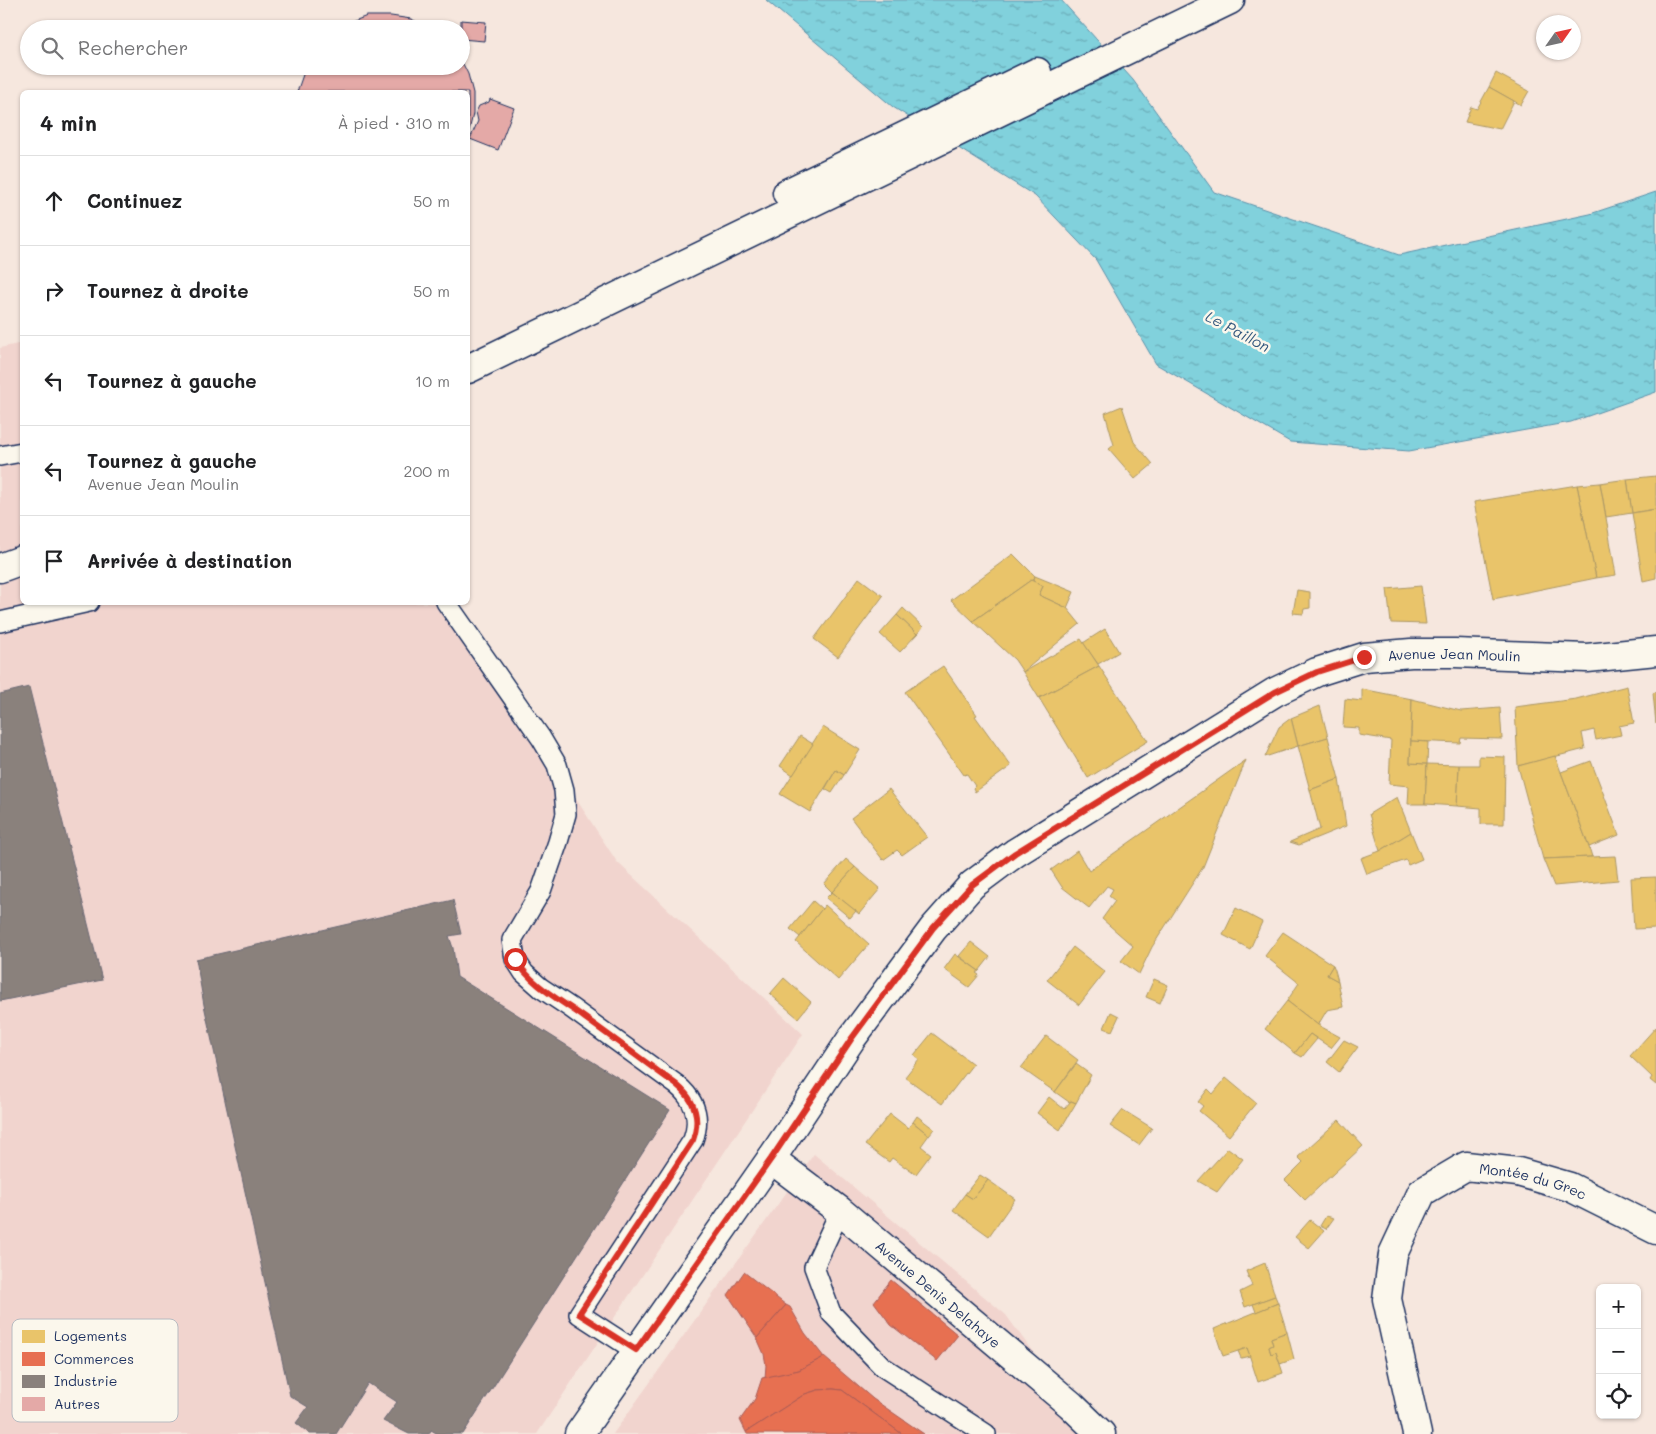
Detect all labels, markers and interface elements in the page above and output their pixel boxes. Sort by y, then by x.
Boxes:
north arrow [1536,15,1581,60]
search box [20,20,470,75]
icon: search [38,34,66,62]
text: Rechercher [78,35,188,60]
text: 4 min [40,109,97,136]
text: À pied · 310 m [338,112,450,133]
icon: ahead [40,187,68,215]
text: Continuez [87,188,182,213]
text: 50 m [413,190,450,211]
icon: right [40,277,68,305]
text: Tournez à droite [87,278,249,303]
text: 50 m [413,280,450,301]
water label: Le Paillon [1202,306,1274,356]
icon: left [40,367,68,395]
text: Tournez à gauche [87,368,256,393]
text: 10 m [415,370,450,391]
text: Tournez à gauche [87,448,256,473]
icon: left [40,457,68,485]
text: 200 m [403,460,450,481]
text: Avenue Jean Moulin [87,473,239,494]
icon: arrive [40,547,68,575]
text: Arrivée à destination [87,548,292,573]
street label: Avenue Jean Moulin [1387,643,1521,665]
route end [1353,646,1376,669]
route start [504,948,527,971]
street label: Montée du Grec [1478,1158,1590,1203]
street label: Avenue Denis Delahaye [872,1236,1005,1352]
map controls [1596,1284,1641,1419]
button: + [1596,1284,1641,1329]
legend [12,1319,178,1422]
text: Logements [54,1326,127,1345]
button: − [1596,1329,1641,1374]
text: Commerces [54,1349,134,1368]
text: Industrie [54,1371,117,1390]
button: locate [1596,1374,1641,1419]
text: Autres [54,1394,100,1413]

